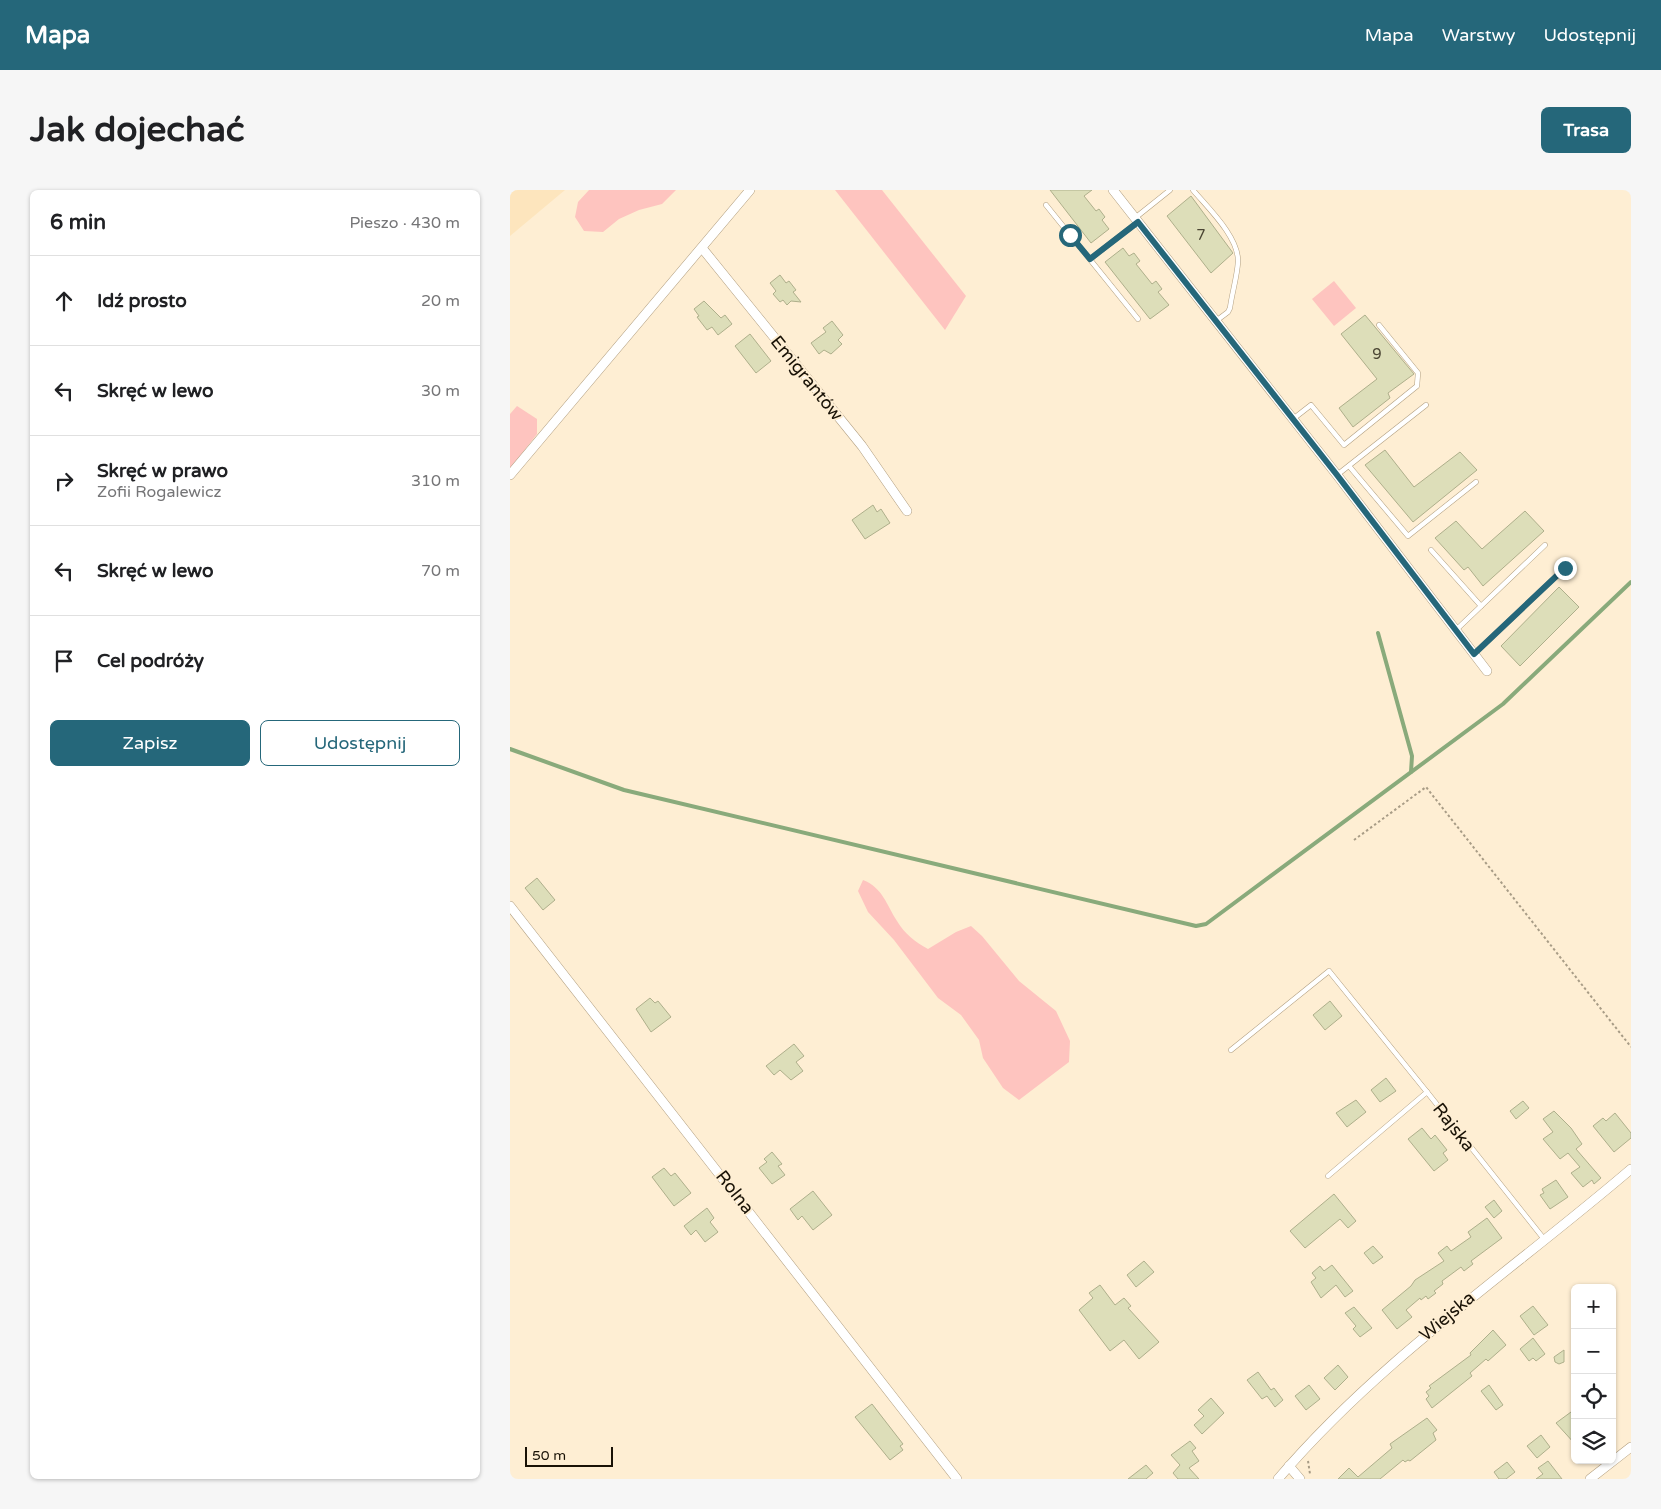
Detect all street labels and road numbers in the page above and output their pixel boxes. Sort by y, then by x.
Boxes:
street label: Emigrantów [766,331,848,425]
street label: Rajska [1428,1098,1480,1156]
street label: Rolna [711,1166,759,1218]
street label: Wiejska [1415,1286,1479,1346]

